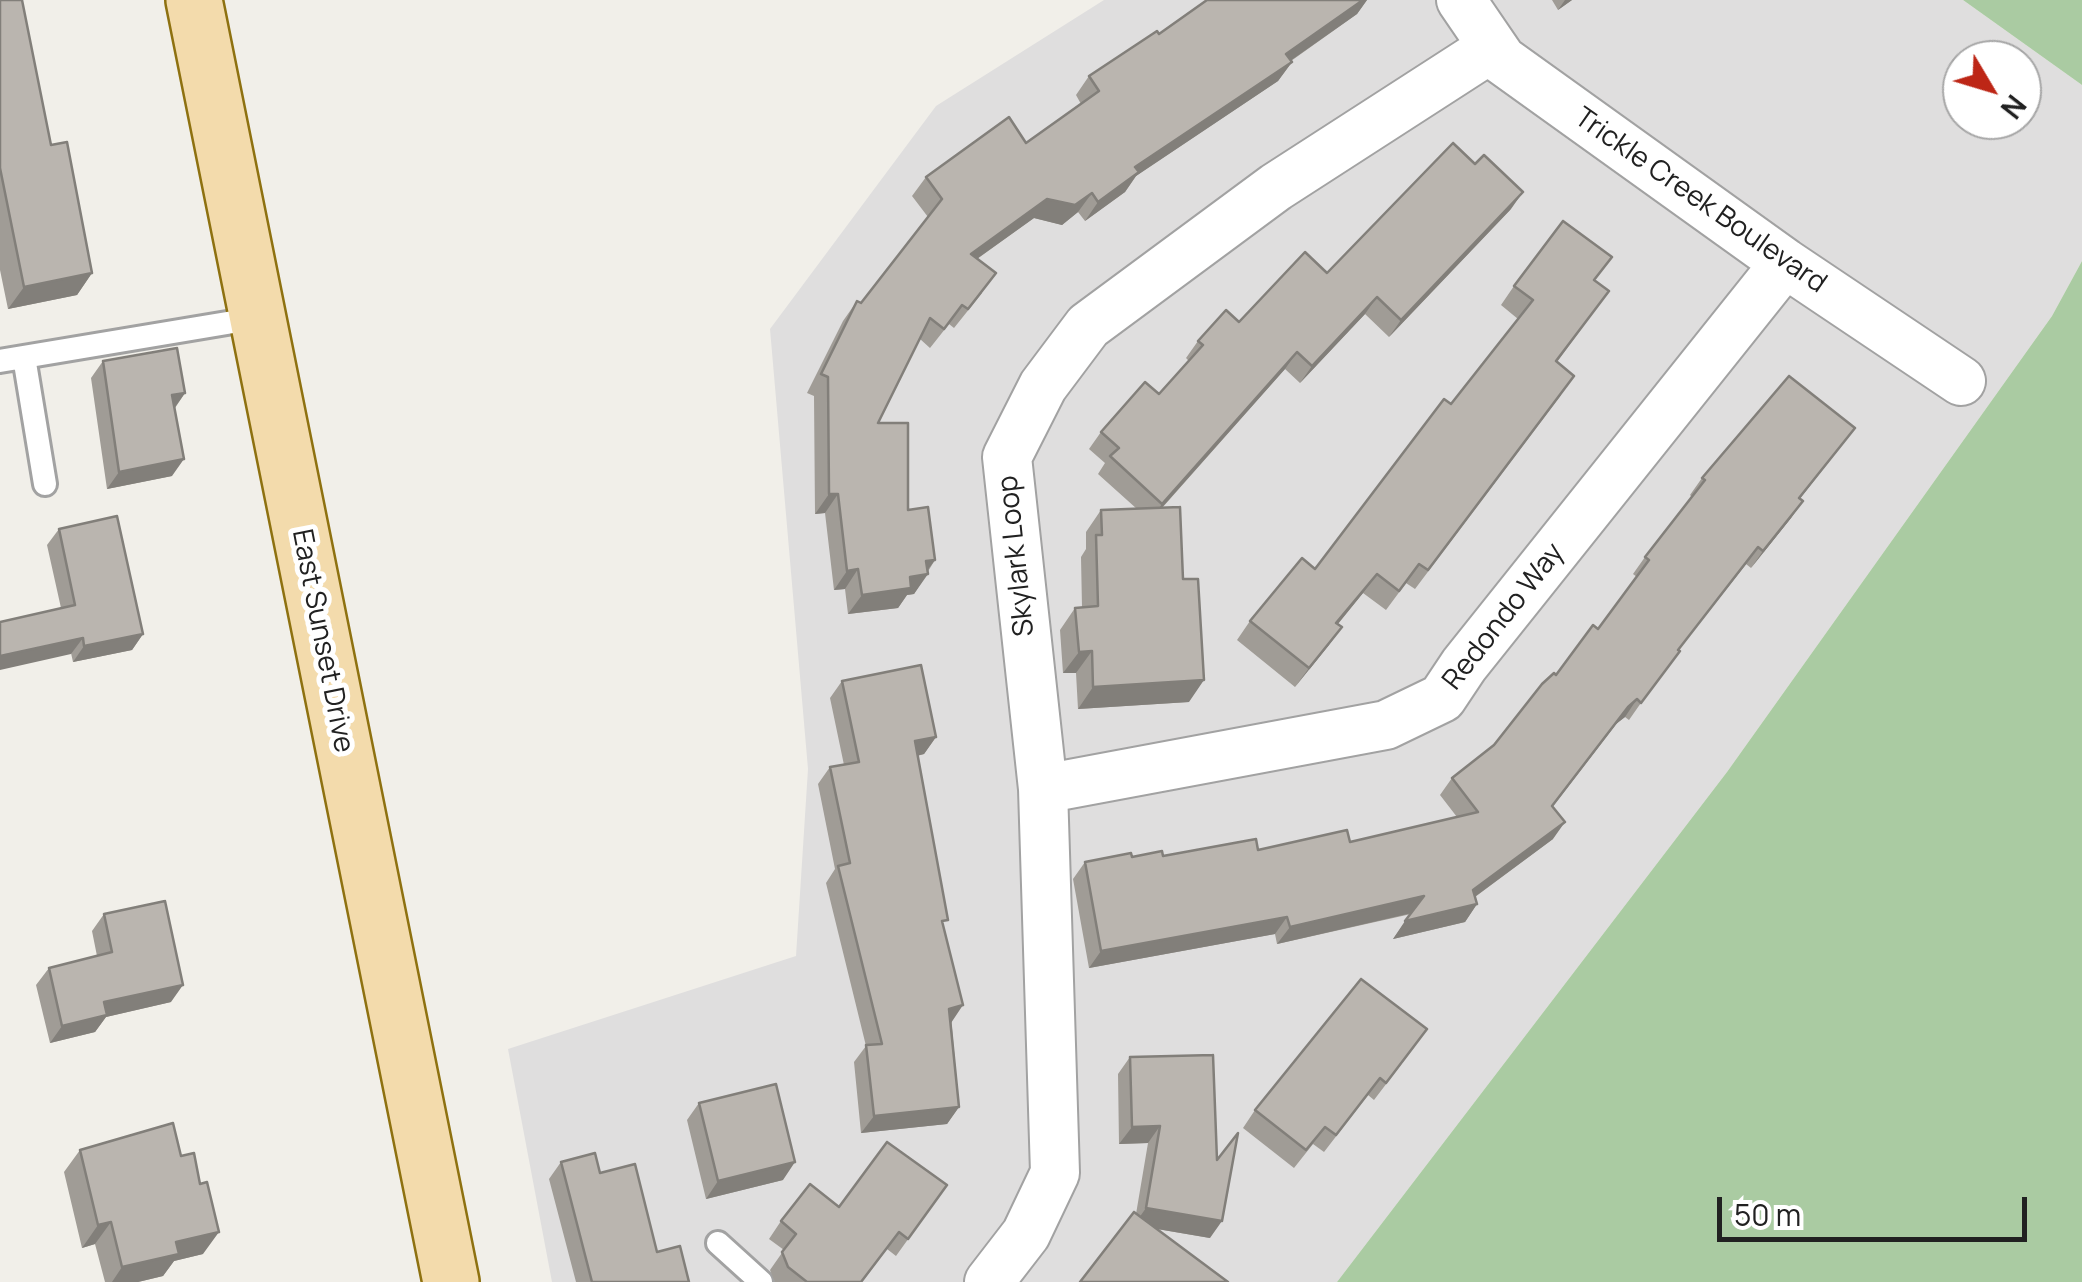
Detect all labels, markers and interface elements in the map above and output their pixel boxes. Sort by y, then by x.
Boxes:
north arrow [1942,40,2042,140]
text: N [1993,88,2035,127]
street label: Trickle Creek Boulevard [1568,101,1832,301]
street label: Skylark Loop [992,474,1042,638]
street label: East Sunset Drive [284,526,360,756]
street label: Redondo Way [1436,537,1572,697]
scale bar [1722,1177,2032,1239]
text: 50 m [1734,1194,1801,1235]

